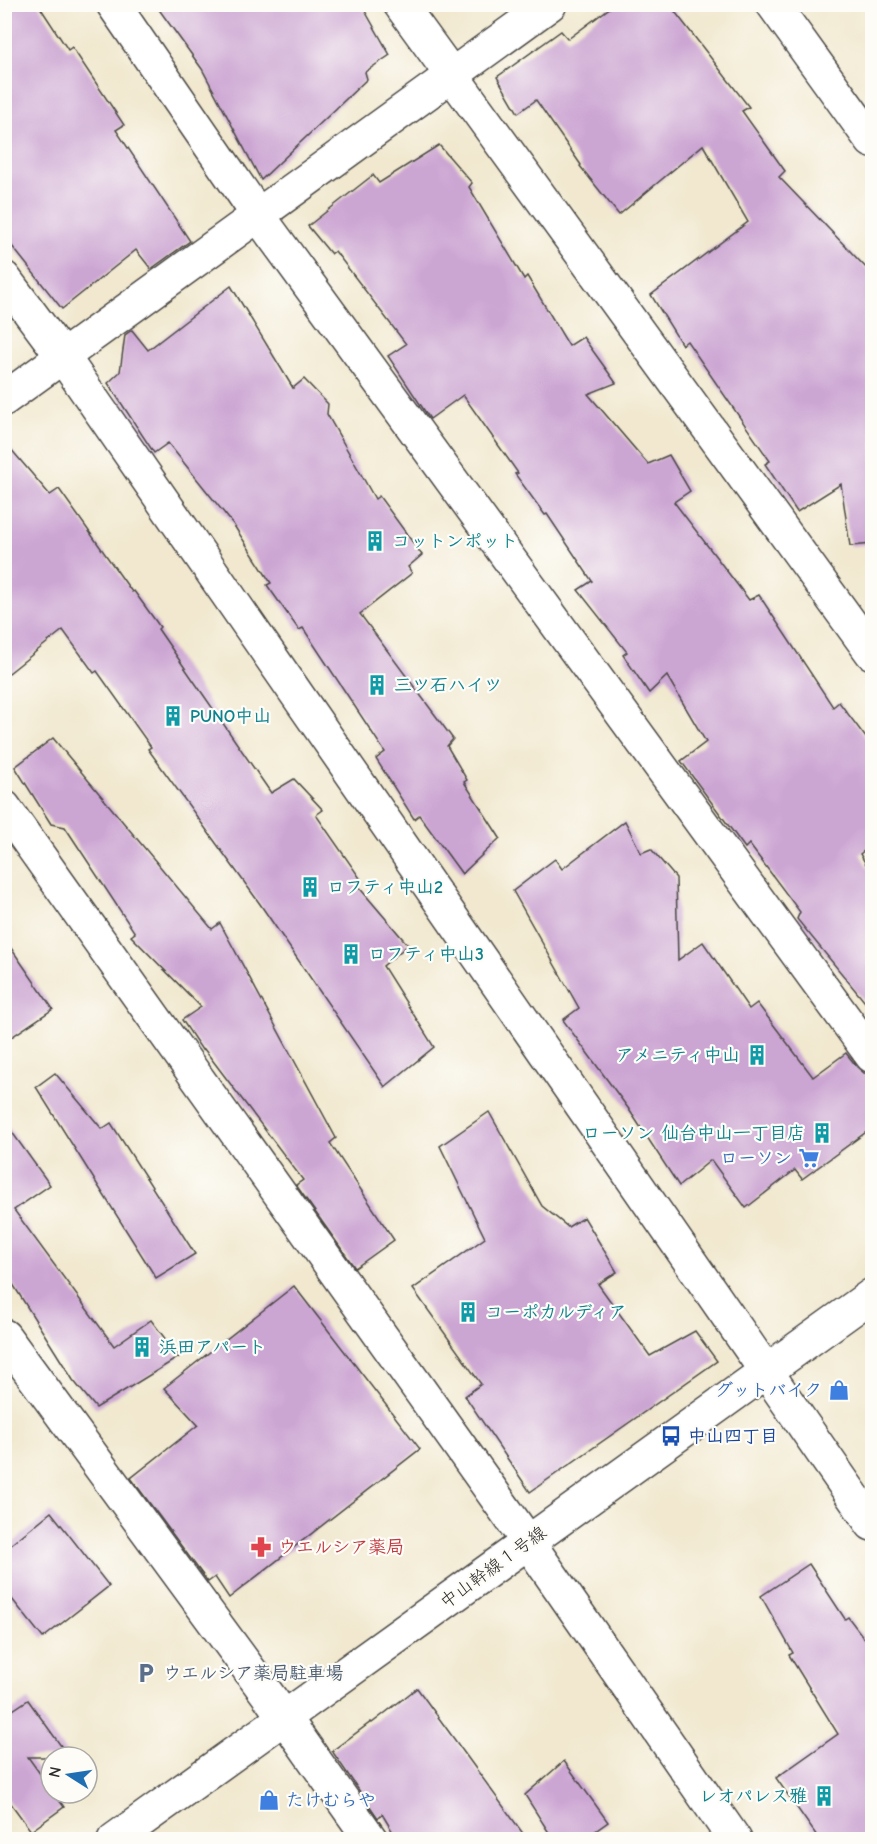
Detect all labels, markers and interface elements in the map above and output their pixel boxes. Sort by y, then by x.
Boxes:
building icon: コットンポット [363,529,387,553]
place label: コットンポット [392,531,518,552]
building icon: 三ツ石ハイツ [365,673,389,697]
place label: 三ツ石ハイツ [394,675,502,696]
building icon: PUNO中山 [161,704,185,728]
place label: PUNO中山 [190,706,271,727]
building icon: ロフティ中山2 [298,875,322,899]
place label: ロフティ中山2 [327,877,443,898]
building icon: ロフティ中山3 [339,942,363,966]
place label: ロフティ中山3 [368,944,484,965]
building icon: アメニティ中山 [745,1043,769,1067]
place label: アメニティ中山 [616,1045,740,1066]
building icon: ローソン 仙台中山一丁目店 [810,1121,834,1145]
place label: ローソン 仙台中山一丁目店 [583,1123,805,1144]
supermarket icon: ローソン [797,1146,821,1170]
place label: ローソン [720,1148,792,1169]
building icon: コーポカルディア [456,1300,480,1324]
place label: コーポカルディア [485,1302,626,1323]
building icon: 浜田アパート [130,1335,154,1359]
place label: 浜田アパート [159,1337,266,1358]
shop icon: グットバイク [827,1378,851,1402]
place label: グットバイク [715,1380,822,1401]
bus stop icon: 中山四丁目 [659,1424,683,1448]
place label: 中山四丁目 [688,1426,778,1447]
street label: 中山幹線１号線 [436,1522,550,1613]
pharmacy icon: ウエルシア薬局 [249,1535,273,1559]
place label: ウエルシア薬局 [278,1537,404,1558]
parking icon: ウエルシア薬局駐車場 [134,1661,158,1685]
place label: ウエルシア薬局駐車場 [163,1663,343,1684]
north arrow [39,1745,99,1805]
text: N [45,1765,65,1779]
building icon: レオパレス雅 [812,1784,836,1808]
place label: レオパレス雅 [699,1786,807,1807]
shop icon: たけむらや [257,1788,281,1812]
place label: たけむらや [286,1790,376,1811]

